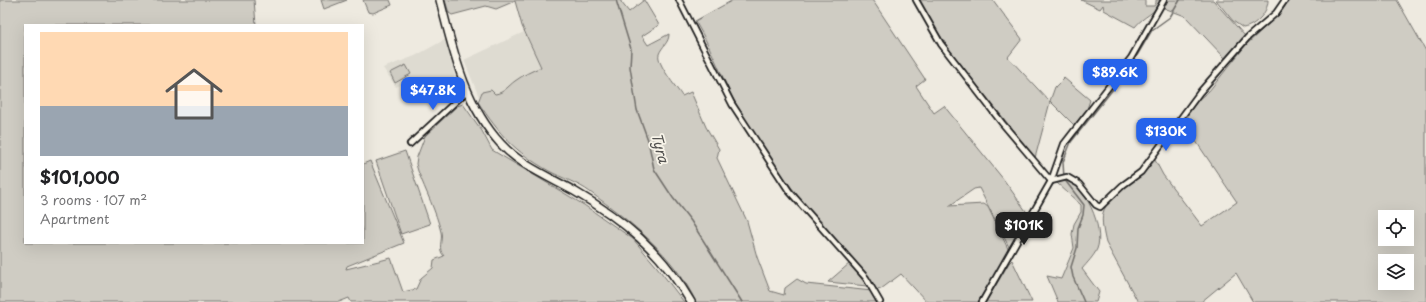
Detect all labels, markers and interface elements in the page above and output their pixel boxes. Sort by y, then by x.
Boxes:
icon: home [158,58,230,130]
pin: $89.6K [1082,59,1148,93]
text: $89.6K [1092,62,1138,81]
pin: $47.8K [400,77,466,111]
text: $47.8K [410,80,456,99]
pin: $130K [1138,118,1194,152]
text: $130K [1145,121,1187,140]
water label: Tyra [646,130,675,166]
text: $101,000 [40,164,120,190]
text: 3 rooms · 107 m² [40,190,147,209]
text: Apartment [40,209,109,228]
map controls [1378,210,1414,290]
button: locate [1378,210,1414,246]
pin: $101K [996,212,1052,246]
text: $101K [1004,215,1044,234]
button: layers [1378,254,1414,290]

